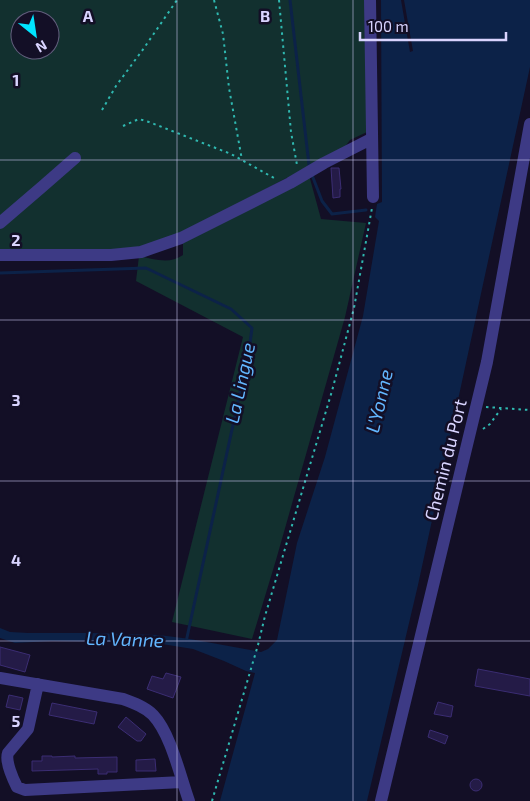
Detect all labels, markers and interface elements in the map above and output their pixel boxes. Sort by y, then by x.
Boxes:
text: A [83,6,94,25]
text: B [260,6,270,25]
north arrow [10,10,60,60]
scale bar [360,10,506,42]
text: 100 m [368,17,409,35]
text: N [33,37,50,57]
text: 1 [13,70,19,89]
text: 2 [11,230,21,249]
water label: La Lingue [220,340,259,425]
water label: L'Yonne [360,367,397,435]
text: 3 [11,390,21,409]
street label: Chemin du Port [419,397,471,523]
text: 4 [11,550,21,569]
water label: La Vanne [86,626,164,651]
text: 5 [12,711,21,730]

